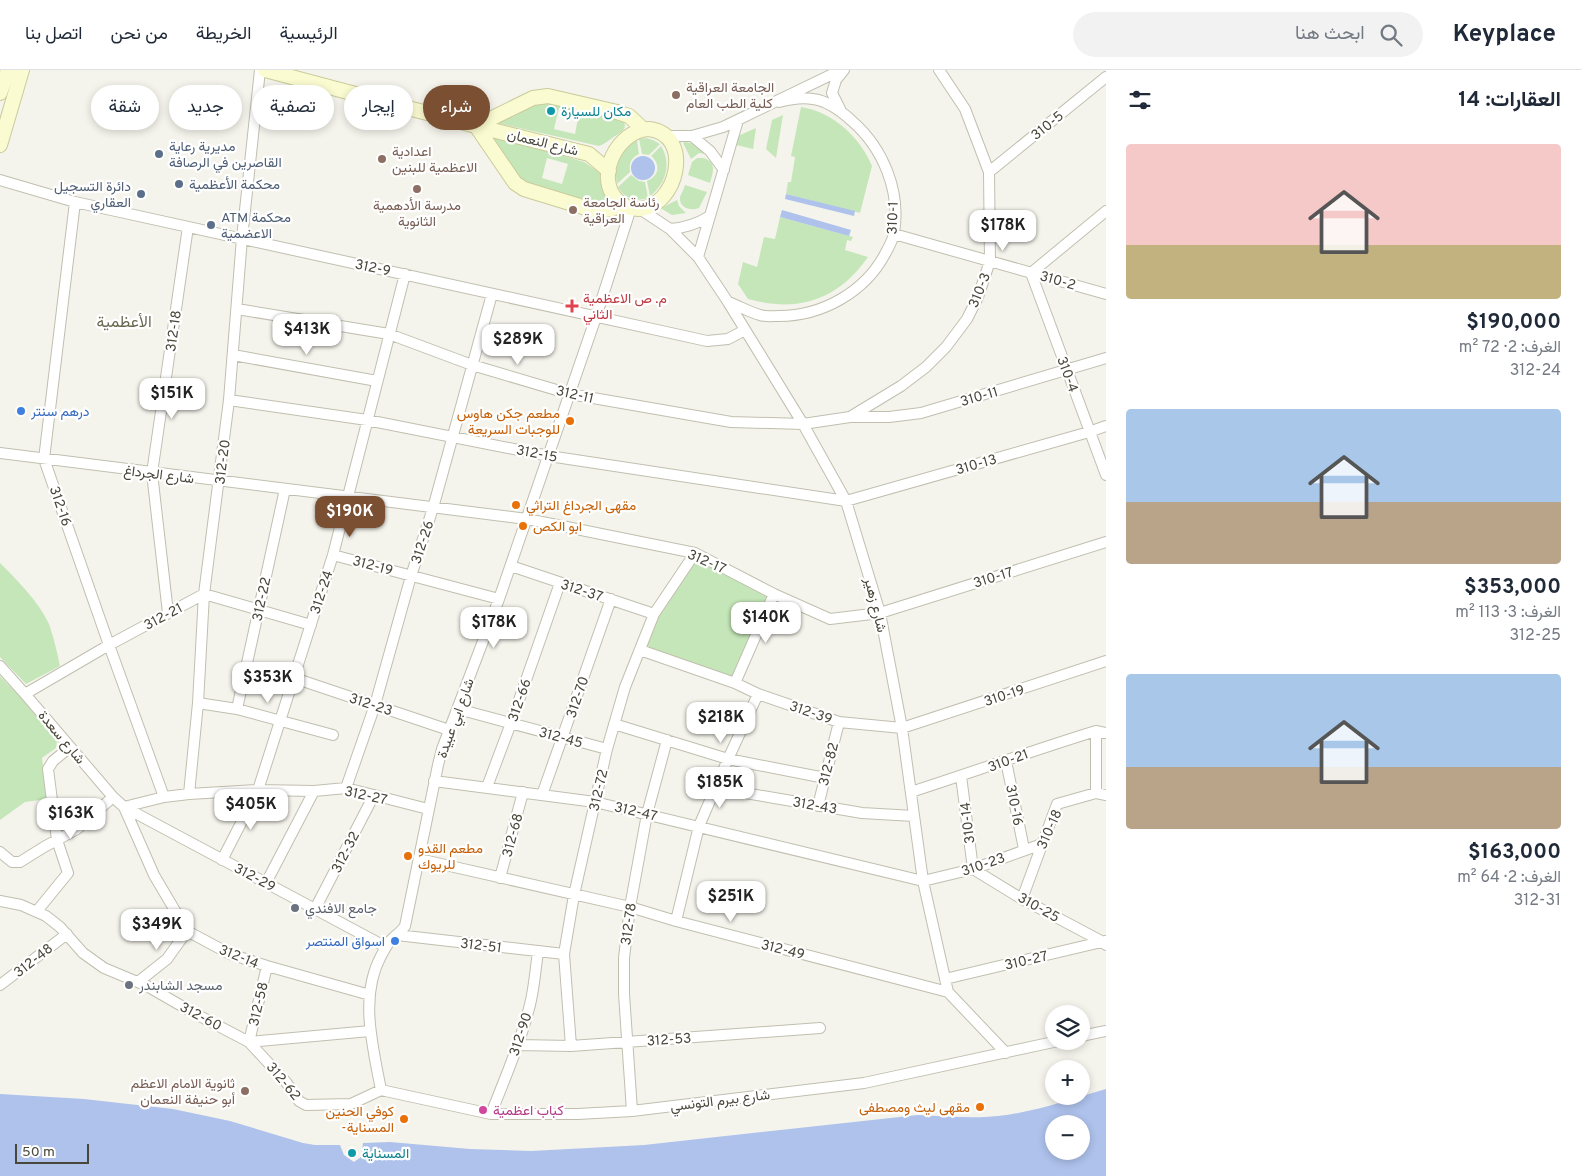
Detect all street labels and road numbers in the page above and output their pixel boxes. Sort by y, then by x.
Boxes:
street label: 310-5 [1028,108,1068,144]
street label: شارع النعمان [505,126,580,161]
street label: 310-1 [884,201,903,235]
street label: 312-9 [353,256,392,281]
street label: 310-2 [1038,268,1078,295]
street label: 310-3 [966,270,995,311]
street label: 312-18 [163,309,186,353]
street label: 310-4 [1052,354,1081,395]
street label: 312-11 [554,383,595,408]
street label: 310-11 [958,384,1000,411]
street label: 312-20 [212,439,235,486]
street label: 312-15 [515,442,559,467]
street label: 310-13 [954,452,999,479]
street label: شارع الجرداغ [123,463,195,489]
street label: 312-16 [45,484,74,529]
street label: 312-26 [408,519,438,566]
street label: 312-17 [685,546,728,578]
street label: 312-19 [350,553,395,580]
street label: 310-17 [972,564,1015,593]
street label: 312-24 [307,568,337,616]
street label: شارع زهير [858,575,890,635]
street label: 312-22 [249,576,275,623]
street label: 312-37 [558,577,605,606]
street label: 312-21 [141,600,186,635]
street label: 312-70 [563,674,593,721]
street label: شارع ابي عبيدة [434,676,481,761]
street label: 312-66 [505,677,536,724]
street label: 310-19 [982,682,1027,711]
street label: 312-23 [347,690,394,720]
street label: 312-39 [787,698,834,729]
street label: شارع سعدة [33,708,88,769]
street label: 312-45 [537,724,585,753]
street label: 312-82 [816,741,843,788]
street label: 310-21 [986,746,1031,777]
street label: 312-72 [586,768,613,813]
street label: 310-16 [1001,783,1026,827]
street label: 312-27 [343,784,389,809]
street label: 312-43 [791,794,838,819]
street label: 312-47 [612,799,659,826]
street label: 310-14 [958,801,979,845]
street label: 310-18 [1034,807,1067,852]
street label: 312-68 [499,812,527,859]
street label: 312-32 [329,829,364,876]
street label: 310-23 [959,850,1008,881]
street label: 312-29 [231,860,278,896]
street label: 310-25 [1014,890,1062,927]
street label: 312-78 [618,902,641,946]
street label: 312-51 [459,936,503,957]
street label: 312-49 [759,937,806,964]
street label: 312-48 [11,941,57,982]
street label: 312-14 [216,942,261,973]
street label: 310-27 [1003,948,1050,975]
street label: 312-58 [246,980,273,1028]
street label: 312-60 [176,999,224,1035]
street label: 312-90 [506,1010,536,1058]
street label: 312-53 [646,1030,692,1051]
street label: 312-62 [262,1059,304,1105]
street label: شارع بيرم التونسي [669,1087,771,1118]

